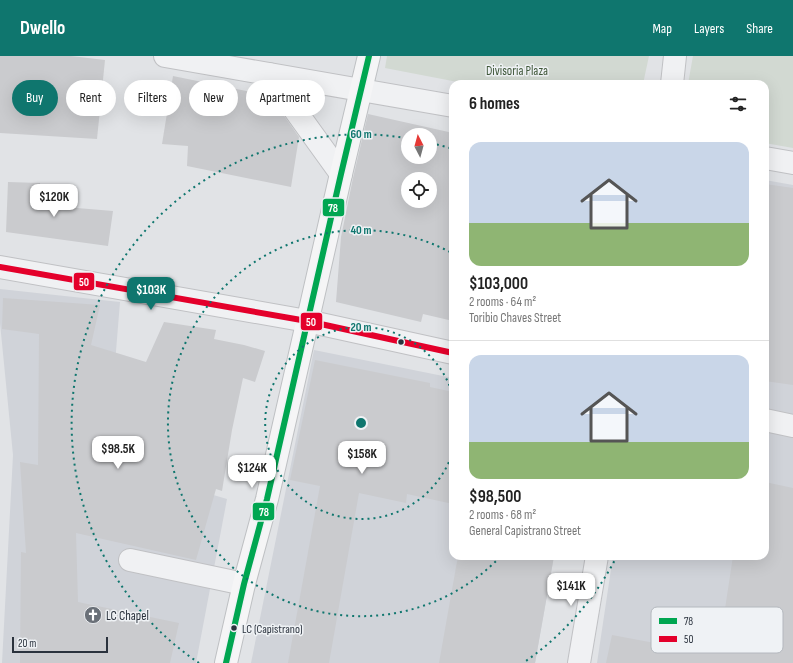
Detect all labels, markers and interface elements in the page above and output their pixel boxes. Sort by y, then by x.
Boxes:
text: Dwello [20,17,65,40]
text: Map [652,20,672,37]
text: Layers [694,20,724,37]
text: Share [746,20,773,37]
park label: Divisoria Plaza [486,63,548,79]
chip: Buy [12,80,58,116]
chip: Rent [66,80,116,116]
chip: Filters [124,80,181,116]
chip: New [189,80,238,116]
chip: Apartment [246,80,325,116]
icon: filters [727,93,749,115]
text: 6 homes [469,94,520,114]
text: 60 m [350,127,372,142]
north arrow [401,128,437,164]
map controls [401,128,437,208]
icon: home [573,168,645,240]
button: locate [401,172,437,208]
pin: $120K [26,184,82,218]
text: $120K [39,189,69,205]
line badge: 78 [322,198,345,217]
text: 78 [328,202,338,215]
text: 40 m [350,223,372,238]
line badge: 50 [73,272,95,291]
text: $103,000 [469,274,528,294]
text: 50 [79,276,89,289]
pin: $103K [123,277,179,311]
text: $103K [136,282,166,298]
text: 2 rooms · 64 m² [469,294,536,310]
text: Toribio Chaves Street [469,310,561,326]
line badge: 50 [300,312,323,331]
text: 50 [306,316,316,329]
text: 20 m [351,320,371,335]
unlabelled marker [396,337,406,347]
icon: home [573,381,645,453]
centre of rings [354,416,368,430]
pin: $98.5K [85,436,151,470]
text: $98.5K [101,441,135,457]
pin: $158K [334,441,390,475]
text: $158K [347,446,377,462]
pin: $124K [224,455,280,489]
text: $124K [237,460,267,476]
text: $98,500 [469,487,521,507]
line badge: 78 [252,502,275,521]
text: 78 [259,506,269,519]
text: 2 rooms · 68 m² [469,507,536,523]
text: General Capistrano Street [469,523,581,539]
pin: $141K [543,573,599,607]
text: $141K [556,578,586,594]
church icon: LC Chapel [83,605,103,625]
legend [651,607,783,653]
place label: LC Chapel [106,608,149,624]
text: 78 [684,615,693,628]
place label: LC (Capistrano) [242,622,303,637]
marker: LC (Capistrano) [229,623,239,633]
text: 50 [684,633,693,646]
scale bar [12,635,108,654]
text: 20 m [18,637,36,650]

